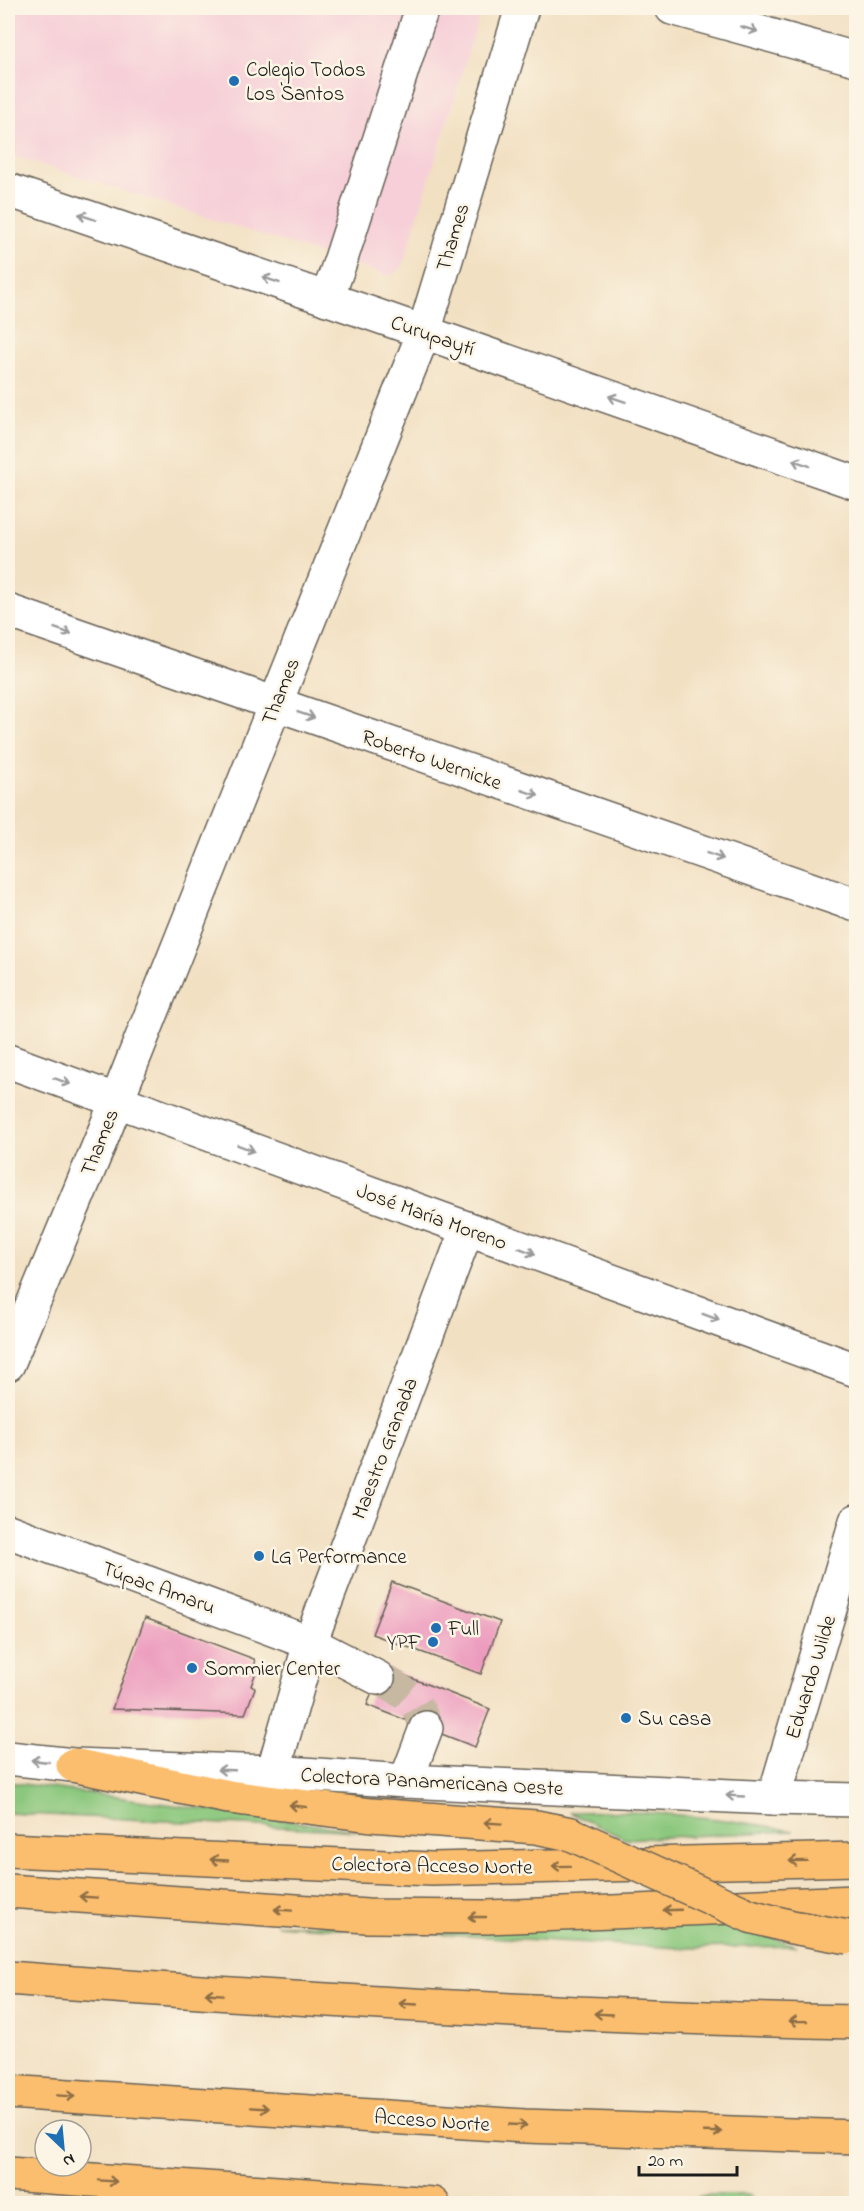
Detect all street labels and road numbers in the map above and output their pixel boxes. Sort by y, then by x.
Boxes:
street label: Thames [429,200,478,275]
street label: Curupaytí [386,309,479,367]
street label: Thames [255,654,309,730]
street label: Roberto Wernicke [357,723,506,799]
street label: Thames [74,1105,128,1181]
street label: José María Moreno [352,1177,511,1259]
street label: Maestro Granada [345,1373,427,1524]
street label: Túpac Amaru [97,1554,219,1623]
street label: Eduardo Wilde [779,1611,845,1743]
street label: Colectora Panamericana Oeste [300,1761,565,1805]
street label: Colectora Acceso Norte [331,1850,533,1884]
street label: Acceso Norte [373,2103,491,2141]

